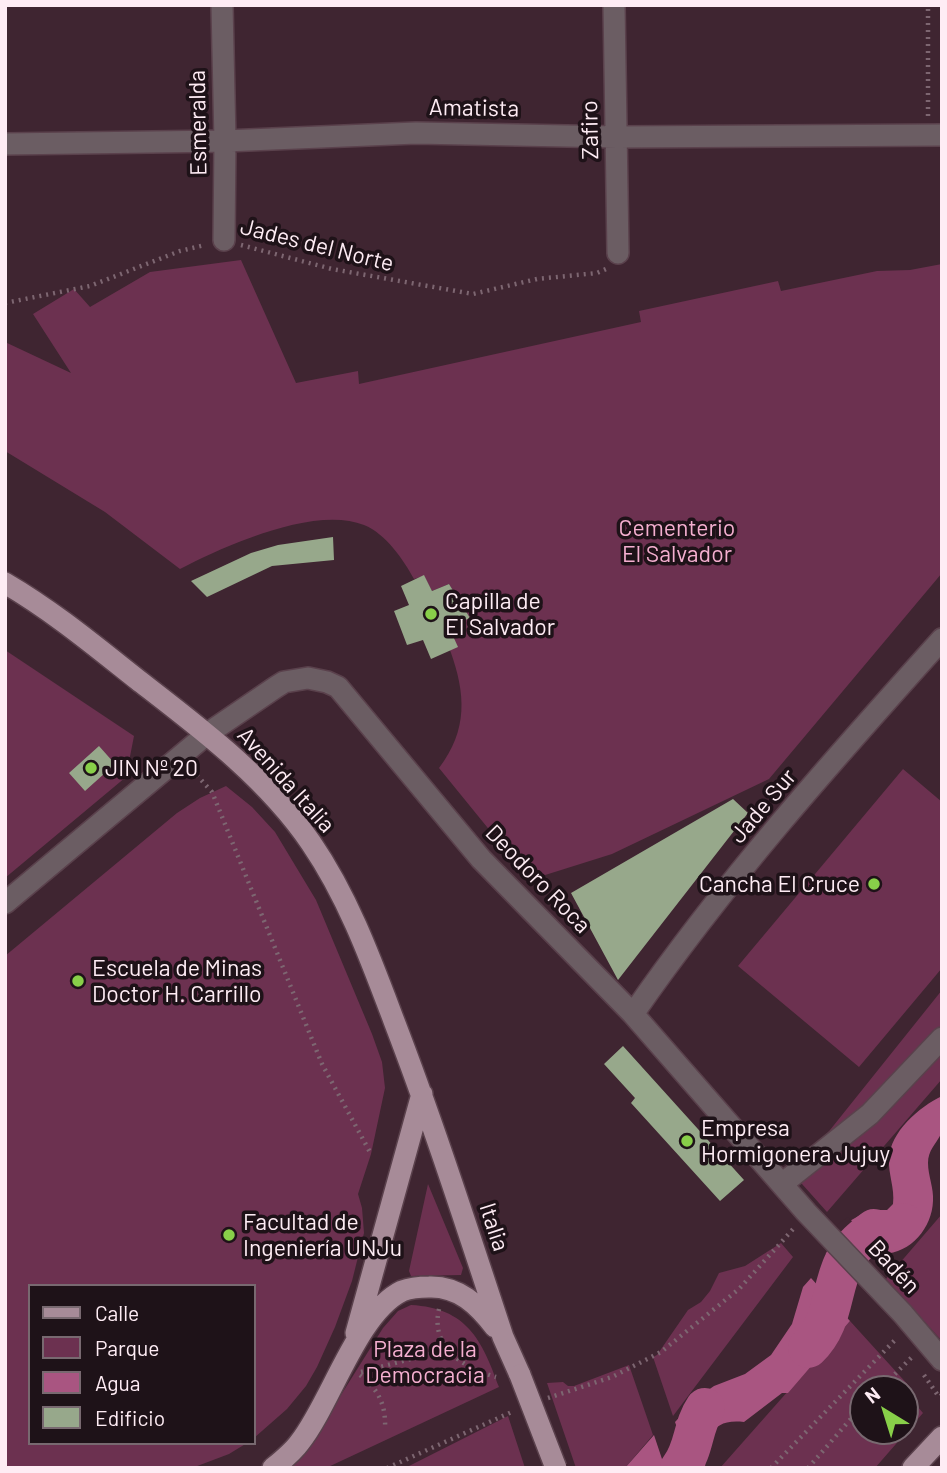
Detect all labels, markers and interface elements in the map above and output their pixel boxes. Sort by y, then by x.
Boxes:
street label: Esmeralda [183,70,213,176]
street label: Amatista [429,93,519,123]
street label: Zafiro [576,100,604,160]
street label: Jades del Norte [237,213,397,277]
park label: Cementerio El Salvador [619,514,735,568]
place label: Capilla de El Salvador [445,587,555,641]
marker: Capilla de El Salvador [423,606,439,622]
street label: Avenida Italia [231,722,341,838]
place label: JIN Nº 20 [105,754,198,782]
marker: JIN Nº 20 [83,760,99,776]
street label: Jade Sur [724,763,802,849]
street label: Deodoro Roca [480,819,596,939]
place label: Cancha El Cruce [699,870,860,898]
marker: Cancha El Cruce [866,876,882,892]
place label: Escuela de Minas Doctor H. Carrillo [92,954,262,1008]
marker: Escuela de Minas Doctor H. Carrillo [70,973,86,989]
place label: Empresa Hormigonera Jujuy [701,1114,890,1168]
marker: Empresa Hormigonera Jujuy [679,1133,695,1149]
street label: Italia [473,1199,515,1255]
place label: Facultad de Ingeniería UNJu [243,1208,402,1262]
marker: Facultad de Ingeniería UNJu [221,1227,237,1243]
street label: Badén [862,1234,926,1300]
legend [28,1284,256,1445]
text: Calle [95,1300,139,1325]
text: Parque [95,1335,160,1360]
park label: Plaza de la Democracia [365,1335,485,1389]
text: Agua [95,1370,141,1395]
north arrow [849,1375,919,1445]
text: N [860,1382,884,1408]
text: Edificio [95,1405,165,1430]

